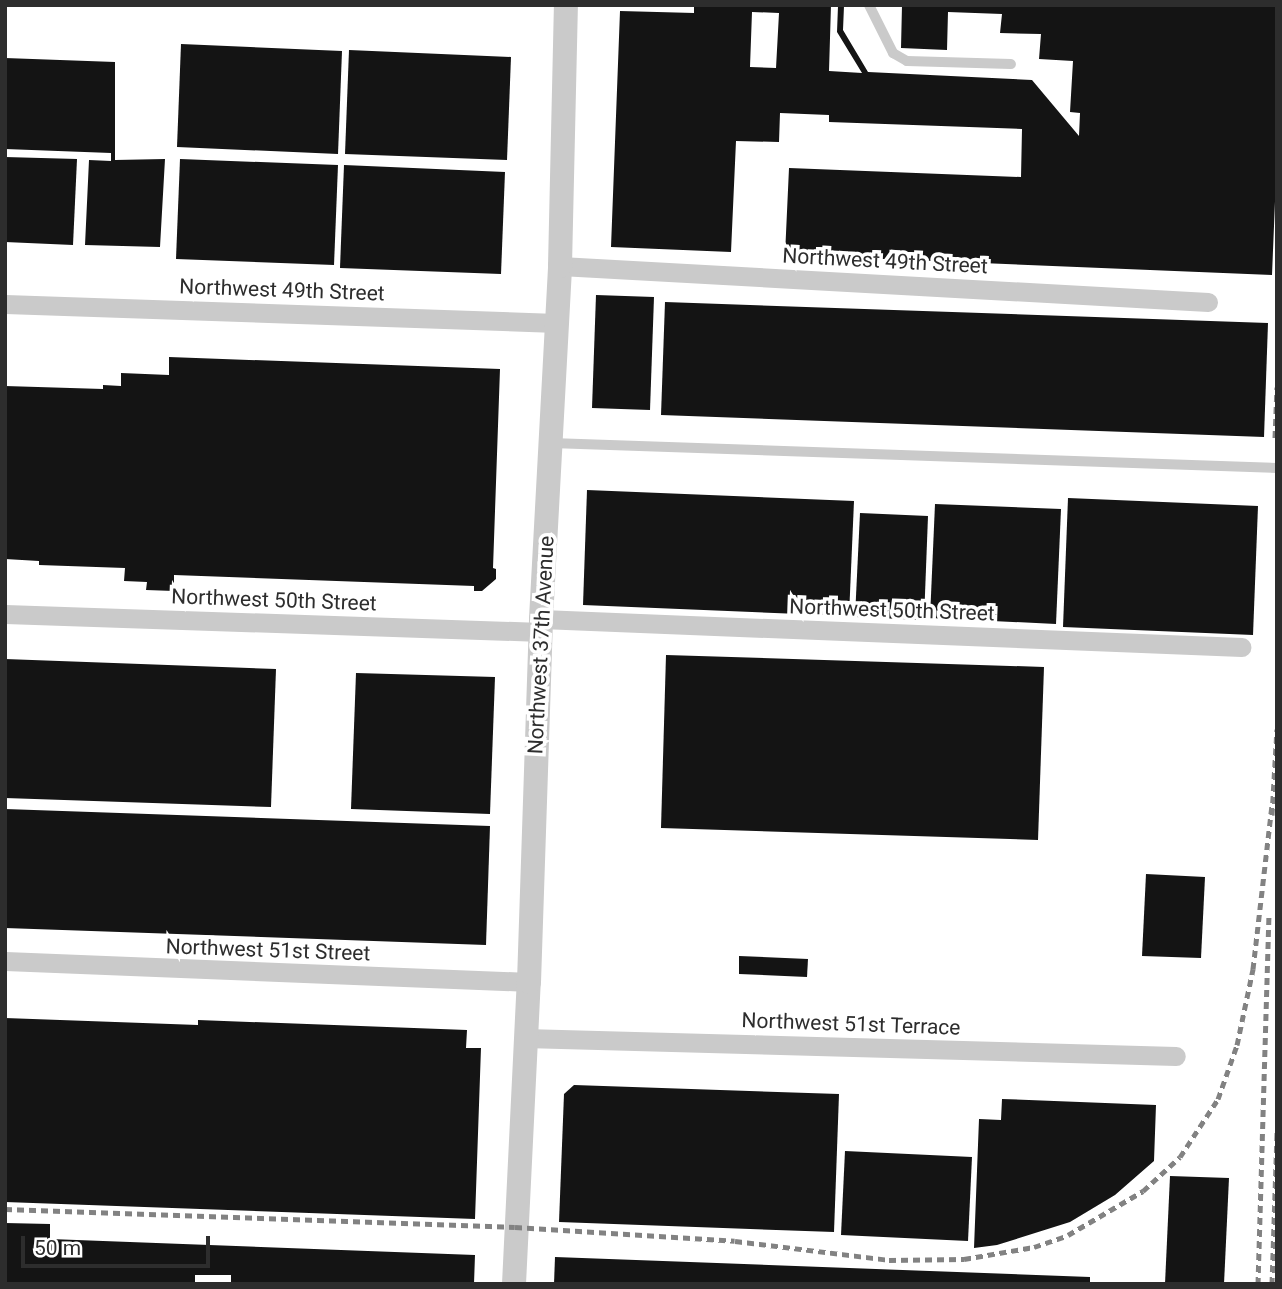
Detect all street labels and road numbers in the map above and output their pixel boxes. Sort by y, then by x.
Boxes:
street label: Northwest 49th Street [782,243,988,279]
street label: Northwest 49th Street [179,274,385,306]
street label: Northwest 37th Avenue [523,535,559,755]
street label: Northwest 50th Street [171,584,377,616]
street label: Northwest 50th Street [789,594,995,626]
street label: Northwest 51st Street [165,934,371,966]
street label: Northwest 51st Terrace [741,1008,961,1040]

